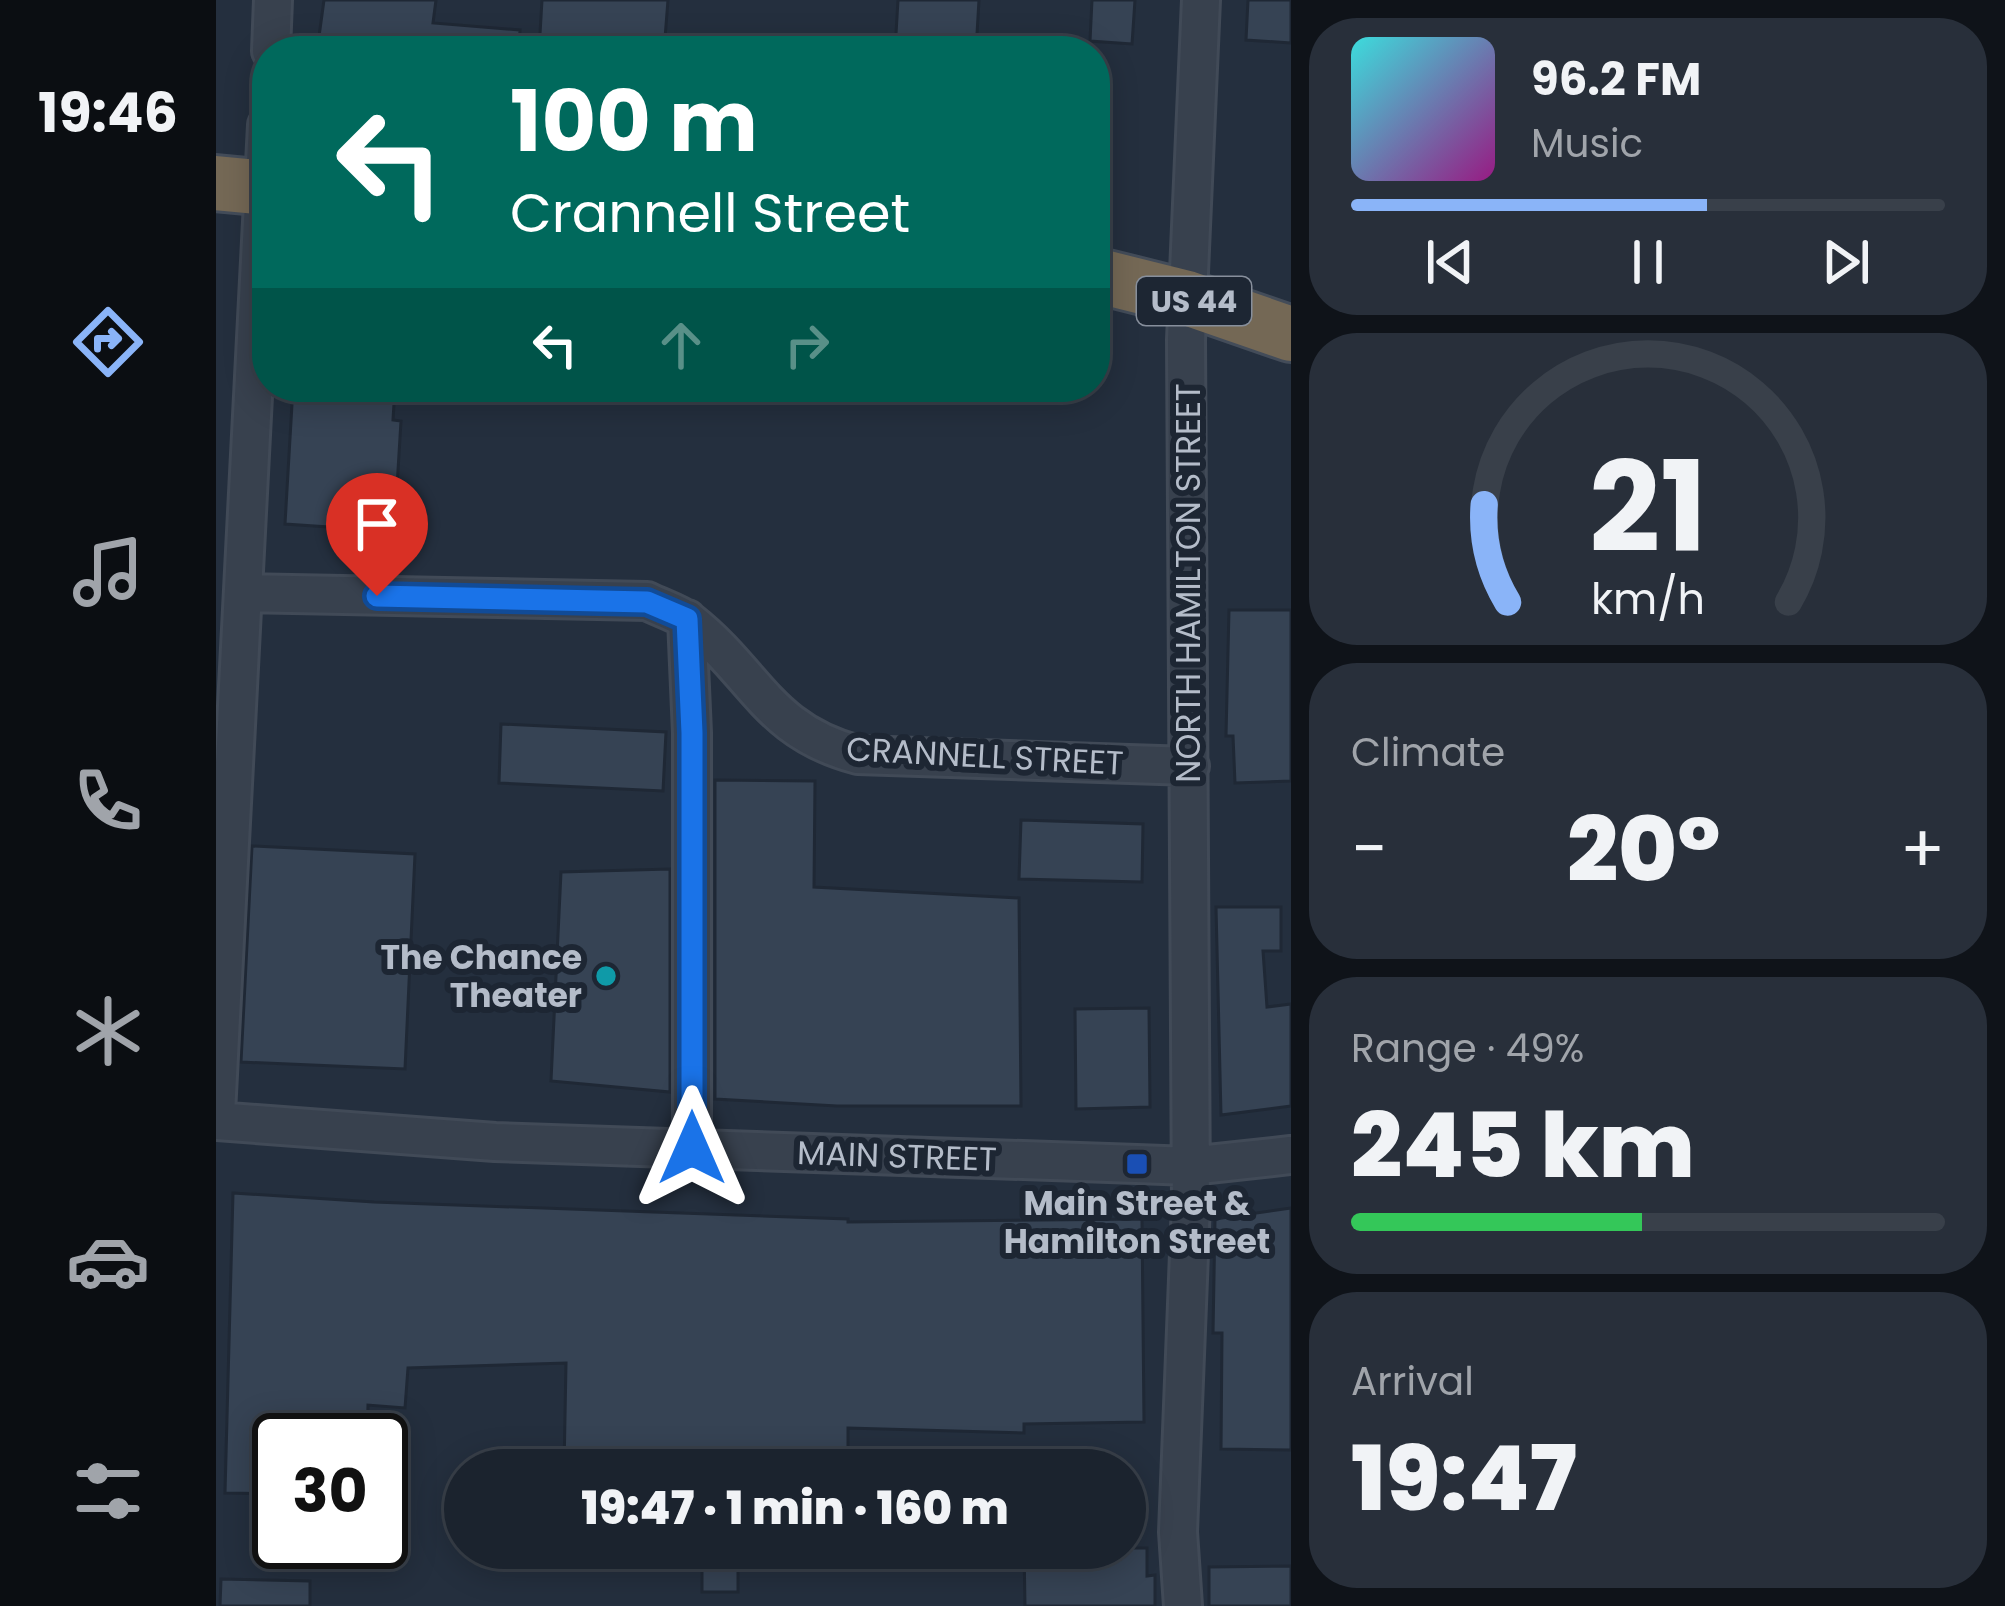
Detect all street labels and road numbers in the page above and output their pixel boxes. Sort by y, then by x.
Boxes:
road number: US 44 [1137,277,1251,325]
street label: NORTH HAMILTON STREET [1165,383,1212,783]
street label: CRANNELL STREET [845,725,1125,787]
street label: MAIN STREET [796,1129,998,1183]

